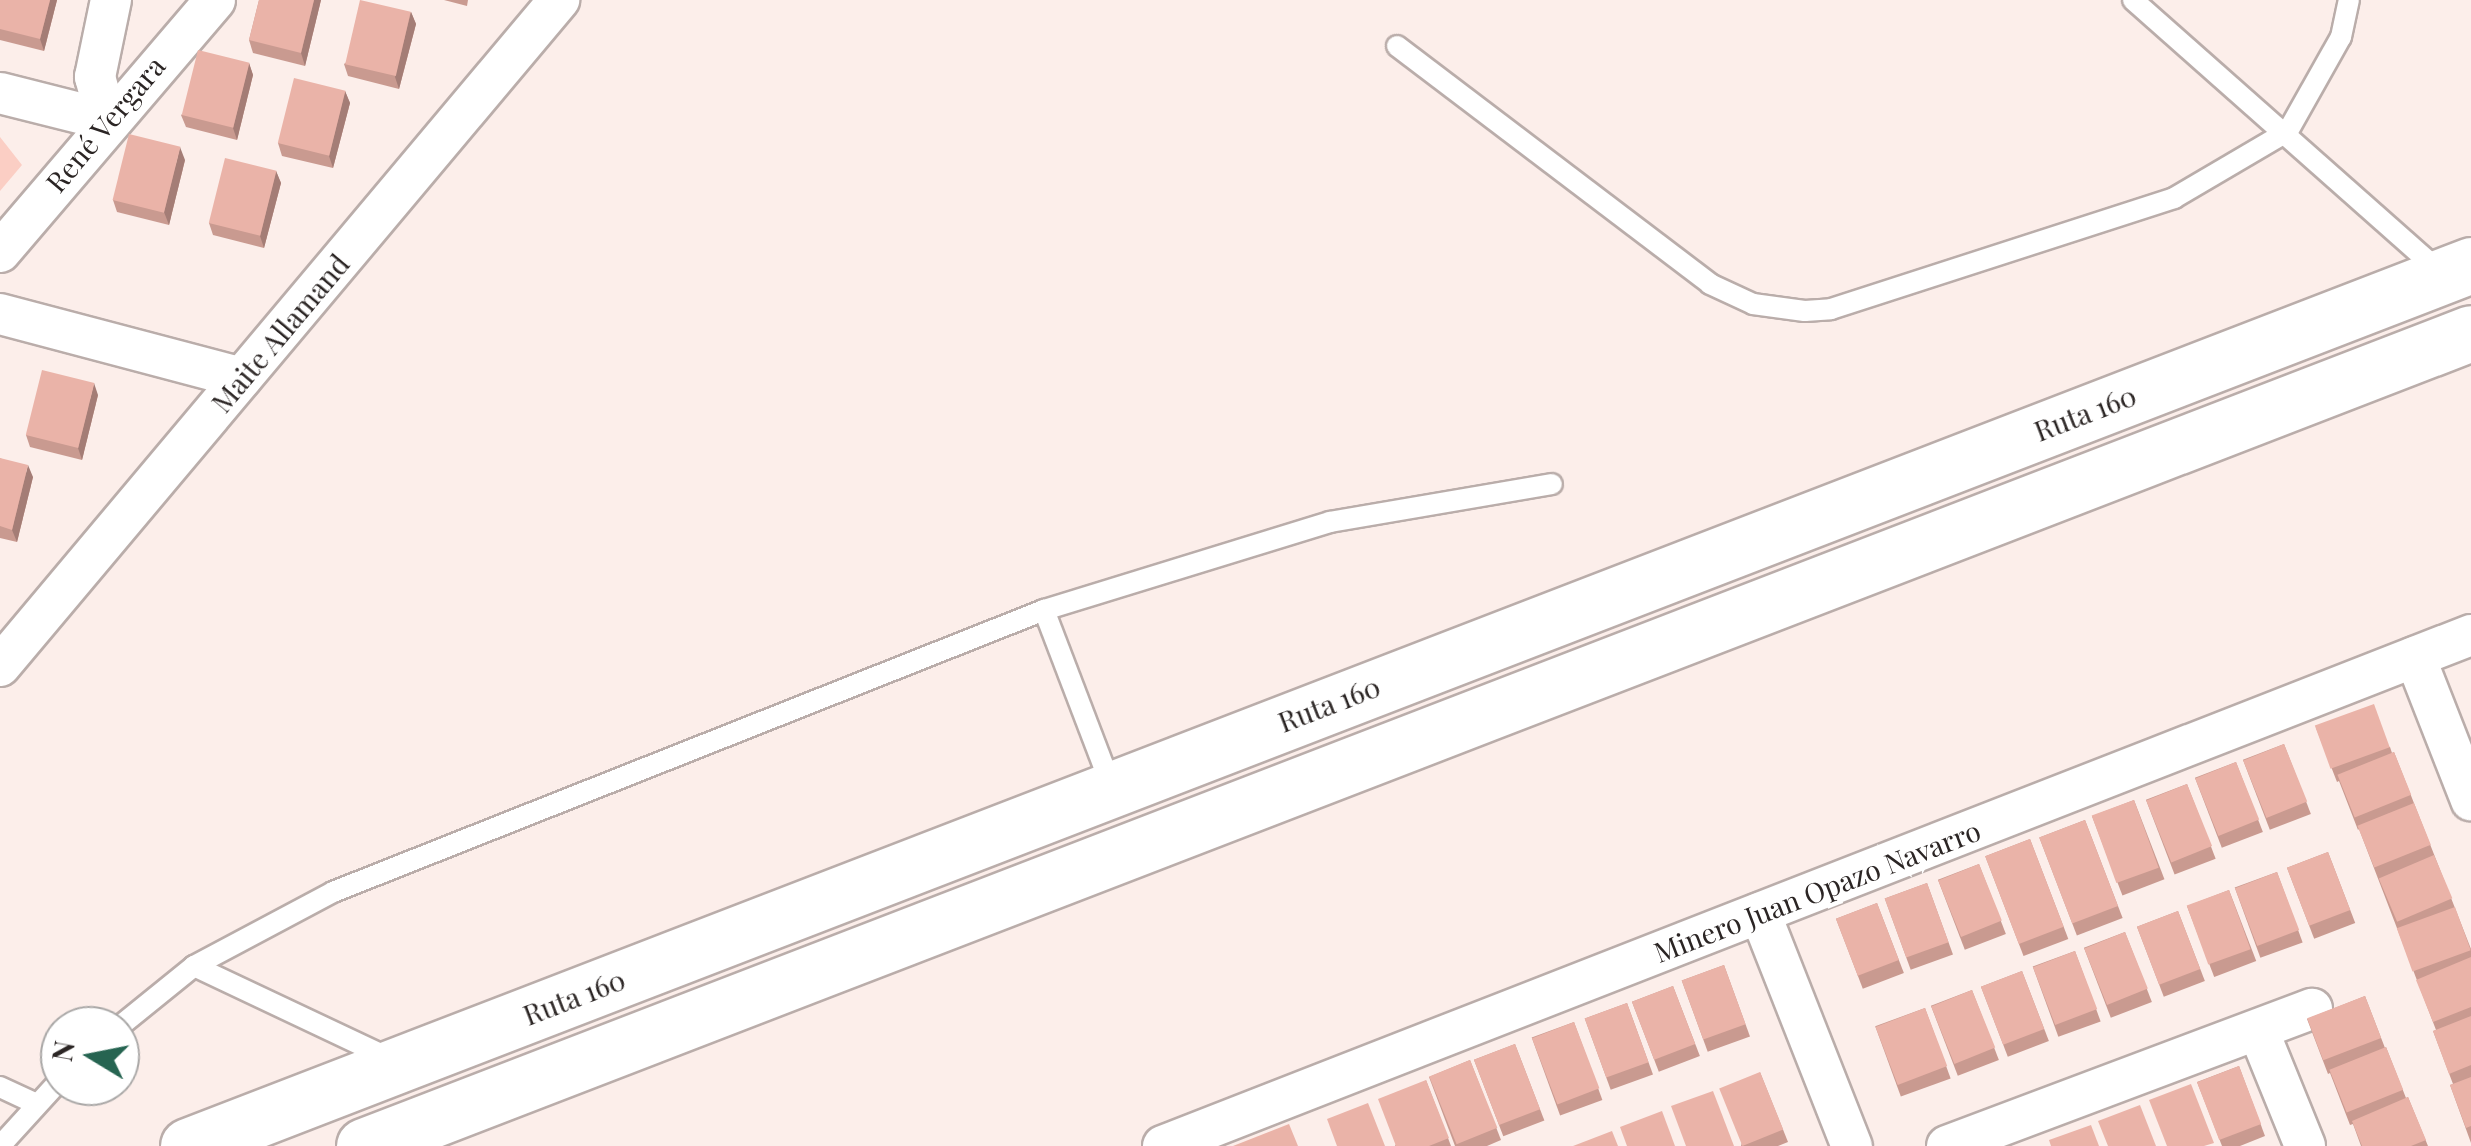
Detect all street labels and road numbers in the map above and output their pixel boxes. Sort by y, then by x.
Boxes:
street label: René Vergara [38,49,172,199]
street label: Maite Allamand [204,247,356,419]
street label: Ruta 160 [2029,378,2141,448]
street label: Ruta 160 [1273,669,1385,739]
street label: Minero Juan Opazo Navarro [1649,813,1985,969]
street label: Ruta 160 [518,962,630,1032]

